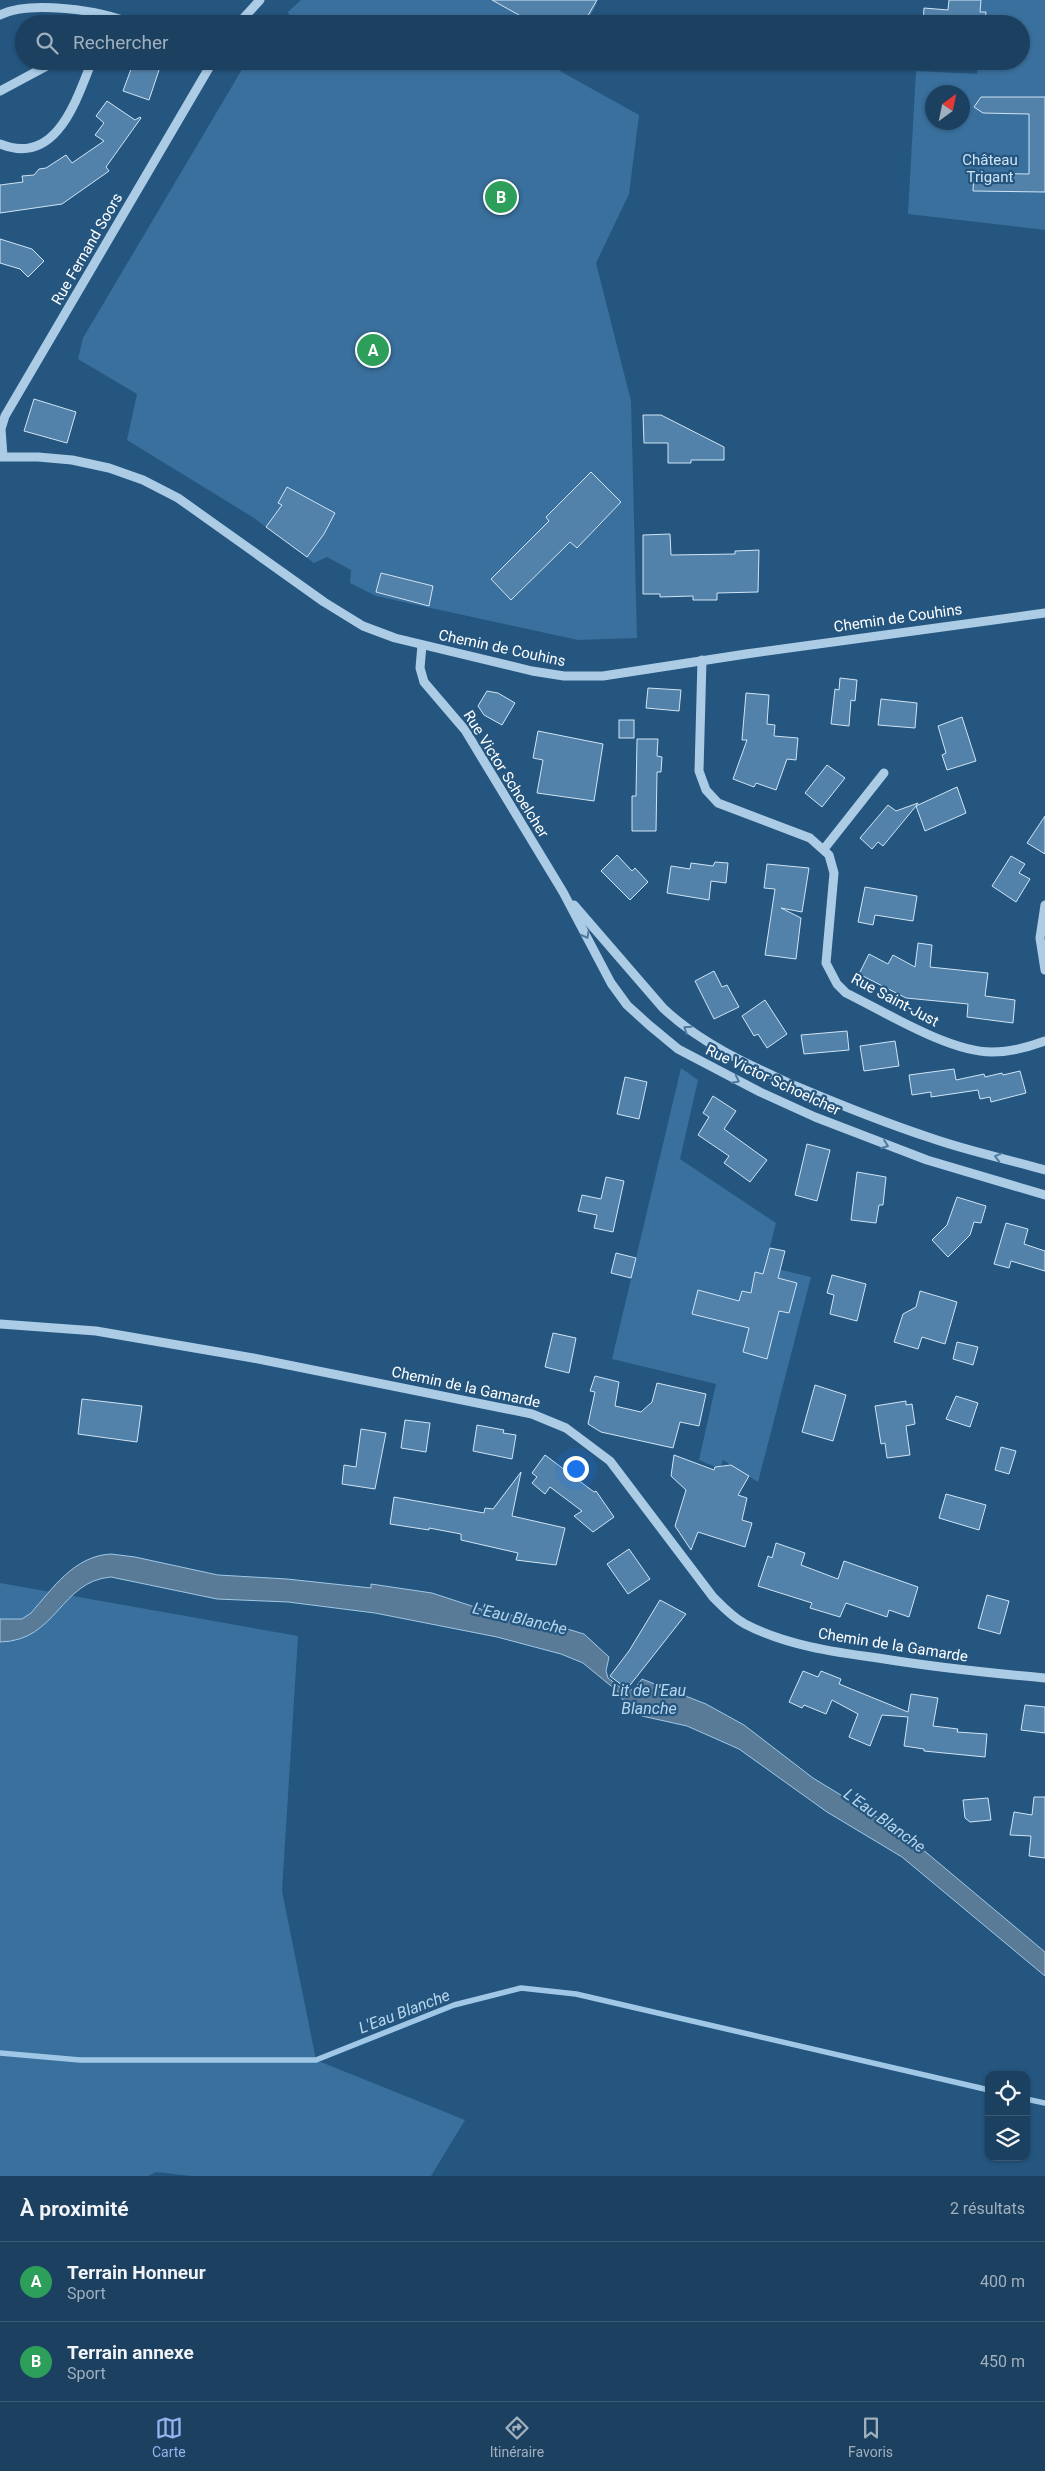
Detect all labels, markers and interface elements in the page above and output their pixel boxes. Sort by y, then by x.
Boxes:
search box [15,15,1030,70]
icon: search [33,29,61,57]
text: Rechercher [73,31,168,54]
north arrow [925,85,970,130]
park label: Château Trigant [962,151,1018,186]
pin: B [485,178,517,216]
street label: Rue Fernand Soors [48,190,126,308]
pin: A [357,331,389,369]
street label: Chemin de Couhins [833,600,963,636]
street label: Chemin de Couhins [437,626,567,670]
street label: Rue Victor Schoelcher [460,707,552,841]
one-way arrow [580,930,590,939]
street label: Rue Saint-Just [848,969,942,1031]
one-way arrow [684,1026,693,1035]
street label: Rue Victor Schoelcher [703,1041,843,1119]
one-way arrow [731,1074,740,1084]
one-way arrow [881,1139,889,1149]
one-way arrow [994,1152,1002,1163]
street label: Chemin de la Gamarde [390,1362,542,1412]
your location [563,1456,589,1482]
water label: L'Eau Blanche [471,1598,569,1639]
street label: Chemin de la Gamarde [817,1624,969,1666]
water label: Lit de l'Eau Blanche [612,1681,687,1718]
water label: L'Eau Blanche [840,1784,929,1856]
water label: L'Eau Blanche [356,1985,452,2038]
map controls [985,2071,1030,2161]
button: locate [985,2071,1030,2116]
button: layers [985,2116,1030,2161]
text: À proximité [20,2197,129,2221]
text: 2 résultats [950,2199,1025,2218]
text: Terrain Honneur [67,2261,206,2284]
text: A [31,2272,41,2291]
text: 400 m [980,2272,1025,2291]
text: Sport [67,2284,106,2303]
text: Terrain annexe [67,2341,194,2364]
text: B [31,2352,41,2371]
text: 450 m [980,2352,1025,2371]
text: Sport [67,2364,106,2383]
tab: Carte [152,2414,186,2460]
tab: Itinéraire [490,2414,544,2460]
tab: Favoris [848,2414,893,2460]

